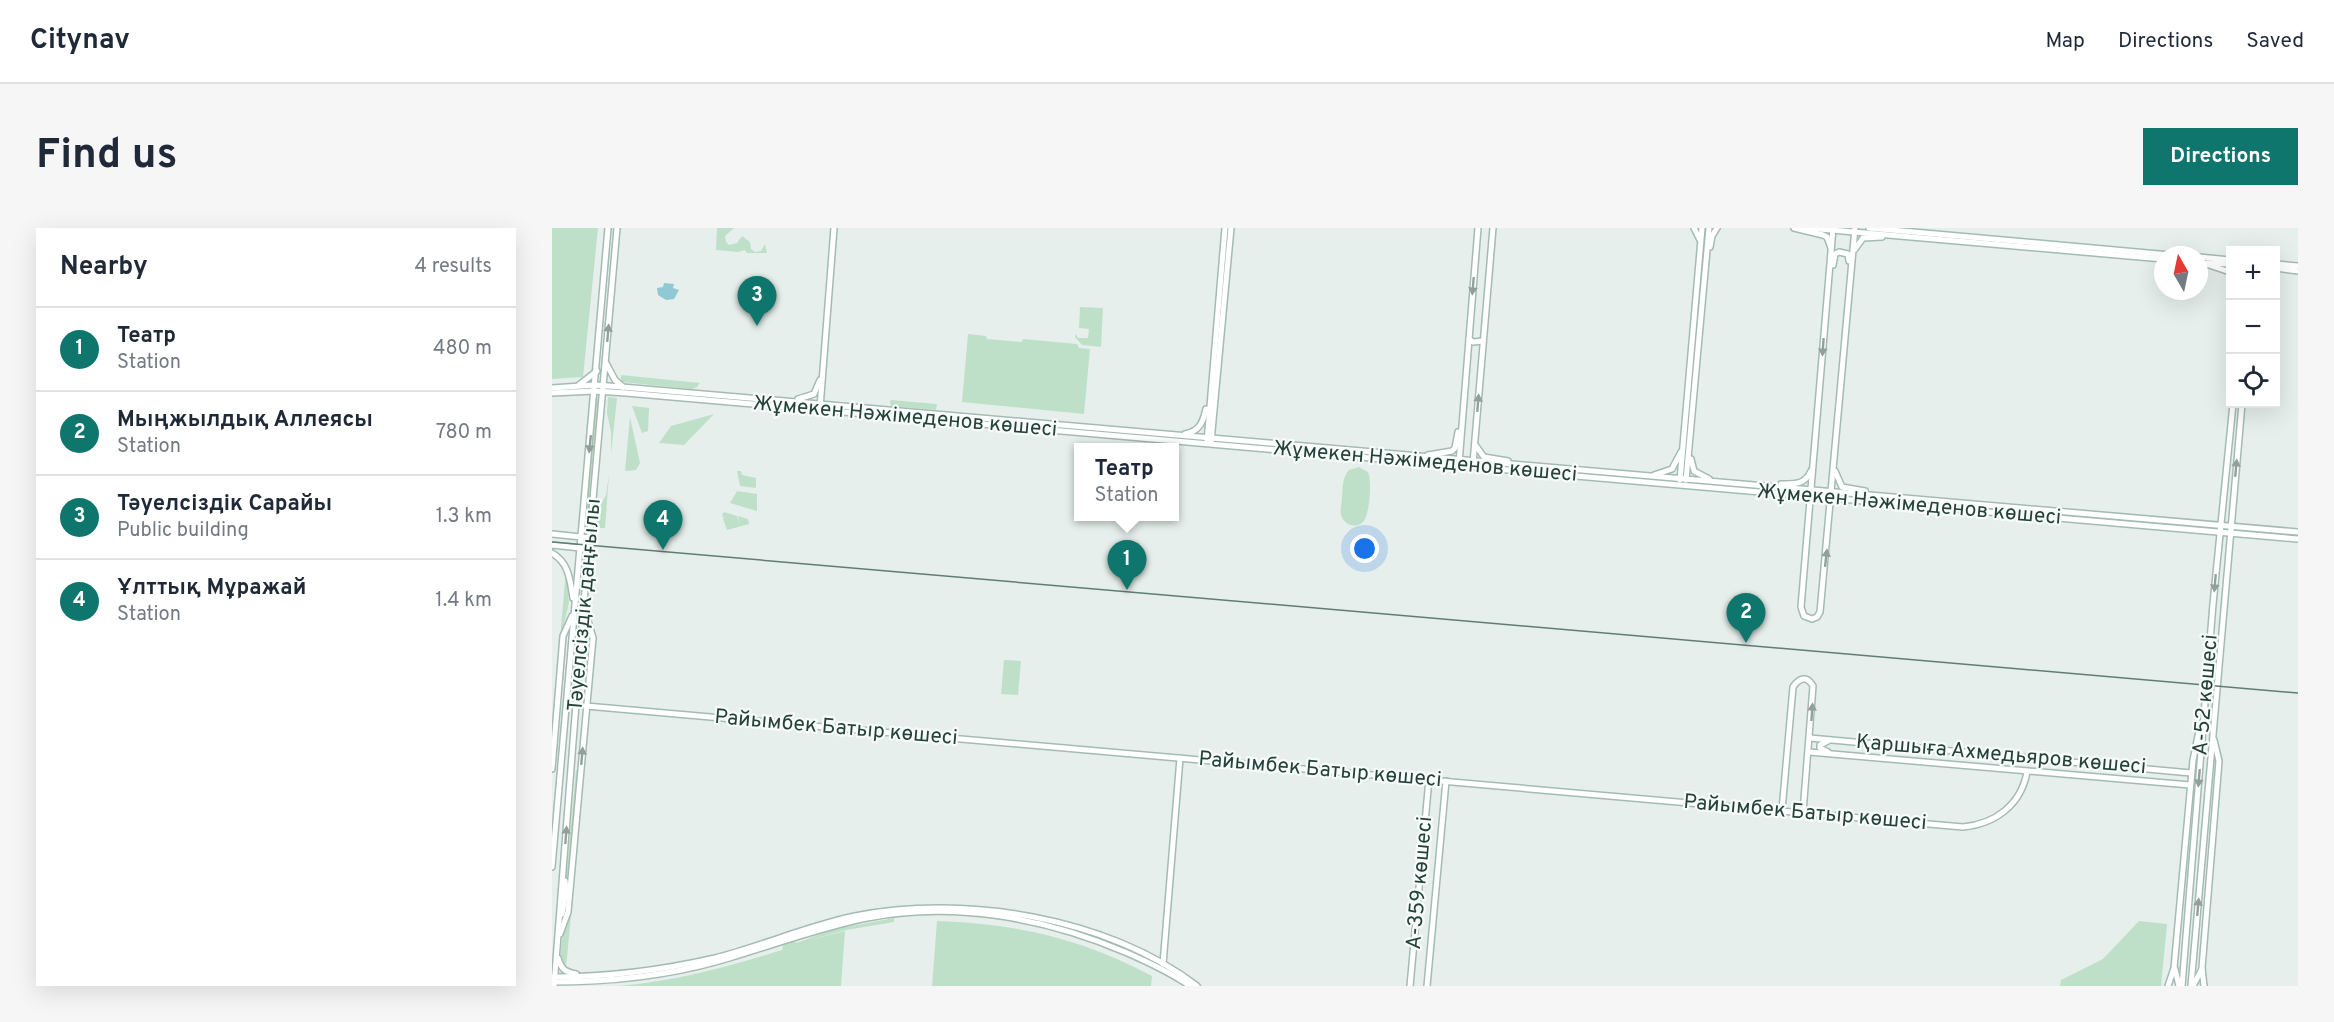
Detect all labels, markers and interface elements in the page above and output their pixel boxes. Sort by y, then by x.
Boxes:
text: Citynav [30,23,130,59]
text: Map [2045,28,2085,55]
text: Directions [2118,28,2213,55]
text: Saved [2246,28,2304,55]
button: Directions [2143,128,2298,185]
text: Find us [36,130,177,183]
north arrow [2154,246,2208,300]
map controls [2226,246,2280,408]
button: + [2226,246,2280,300]
text: Nearby [60,251,148,284]
text: 4 results [415,254,492,280]
pin: 3 [738,276,776,326]
one-way arrow [1469,277,1478,296]
button: − [2226,300,2280,354]
text: Театр [117,323,176,350]
one-way arrow [603,324,613,343]
text: 1 [76,336,84,362]
text: 480 m [433,336,492,362]
one-way arrow [1818,337,1828,356]
text: Station [117,350,181,376]
button: locate [2226,354,2280,408]
street label: Жұмекен Нәжімеденов көшесі [752,390,1058,444]
one-way arrow [1473,393,1483,412]
text: Мыңжылдық Аллеясы [117,407,373,434]
text: 2 [73,420,86,446]
text: 780 m [436,420,492,446]
text: Station [117,434,181,460]
one-way arrow [585,434,595,453]
street label: Жұмекен Нәжімеденов көшесі [1272,435,1578,489]
popup [1074,443,1179,521]
text: Театр [1095,456,1154,483]
one-way arrow [2231,458,2241,477]
street label: Жұмекен Нәжімеденов көшесі [1756,478,2062,532]
text: Station [1095,483,1158,509]
text: Тәуелсіздік Сарайы [117,491,332,518]
street label: Тәуелсіздік даңғылы [562,497,608,713]
pin: 4 [644,500,682,550]
text: 3 [74,504,86,530]
text: 1.3 km [436,504,492,530]
text: Public building [117,518,249,544]
your location [1350,534,1379,563]
pin: 1 [1108,540,1146,590]
one-way arrow [1821,548,1831,567]
one-way arrow [2210,574,2220,593]
text: Ұлттық Мұражай [117,575,306,602]
text: 4 [73,588,86,614]
text: 1.4 km [435,588,492,614]
pin: 2 [1726,594,1766,643]
text: Station [117,602,181,628]
street label: А-52 көшесі [2187,633,2225,757]
one-way arrow [1807,702,1817,721]
street label: Райымбек Батыр көшесі [713,704,959,752]
street label: Қаршыға Ахмедьяров көшесі [1855,729,2147,781]
street label: Райымбек Батыр көшесі [1197,746,1443,794]
one-way arrow [577,747,587,766]
one-way arrow [2194,768,2203,787]
street label: Райымбек Батыр көшесі [1682,789,1928,837]
street label: А-359 көшесі [1401,815,1439,951]
one-way arrow [561,825,571,844]
one-way arrow [2193,897,2203,916]

